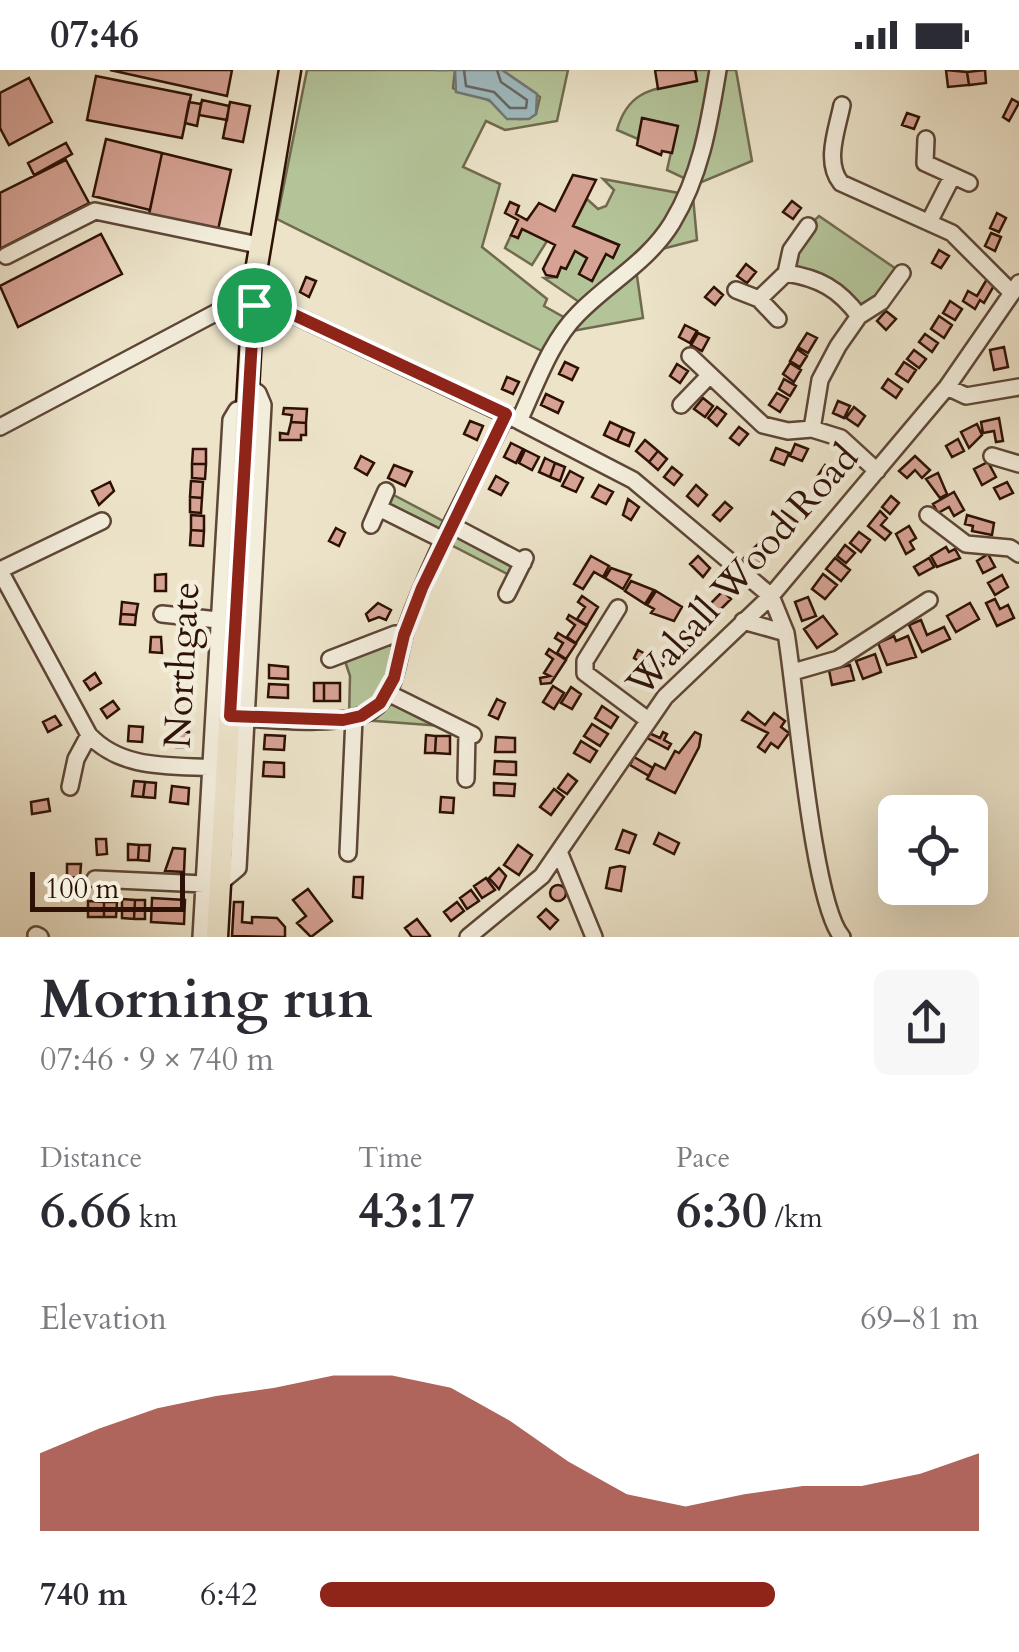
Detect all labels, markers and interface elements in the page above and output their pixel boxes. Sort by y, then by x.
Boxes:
text: 07:46 [50,9,139,61]
pin [212,263,297,348]
icon: arrive [227,278,282,333]
street label: Walsall Wood Road [614,433,870,709]
street label: Northgate [152,580,212,750]
map controls [878,795,988,905]
button: locate [878,795,988,905]
scale bar [30,867,185,911]
text: 100 m [45,870,119,908]
text: Morning run [40,963,373,1037]
button: share [874,970,979,1075]
text: 07:46 · 9 × 740 m [40,1038,274,1082]
text: Distance [40,1139,142,1177]
text: Time [358,1139,423,1177]
text: Pace [676,1139,730,1177]
text: 6.66 [40,1177,131,1245]
text: 43:17 [358,1177,475,1245]
text: 6:30 [676,1177,767,1245]
text: km [131,1199,178,1237]
text: /km [767,1199,823,1237]
text: Elevation [40,1297,167,1341]
text: 69–81 m [860,1297,979,1341]
text: 740 m [40,1573,127,1617]
text: 6:42 [200,1573,257,1617]

